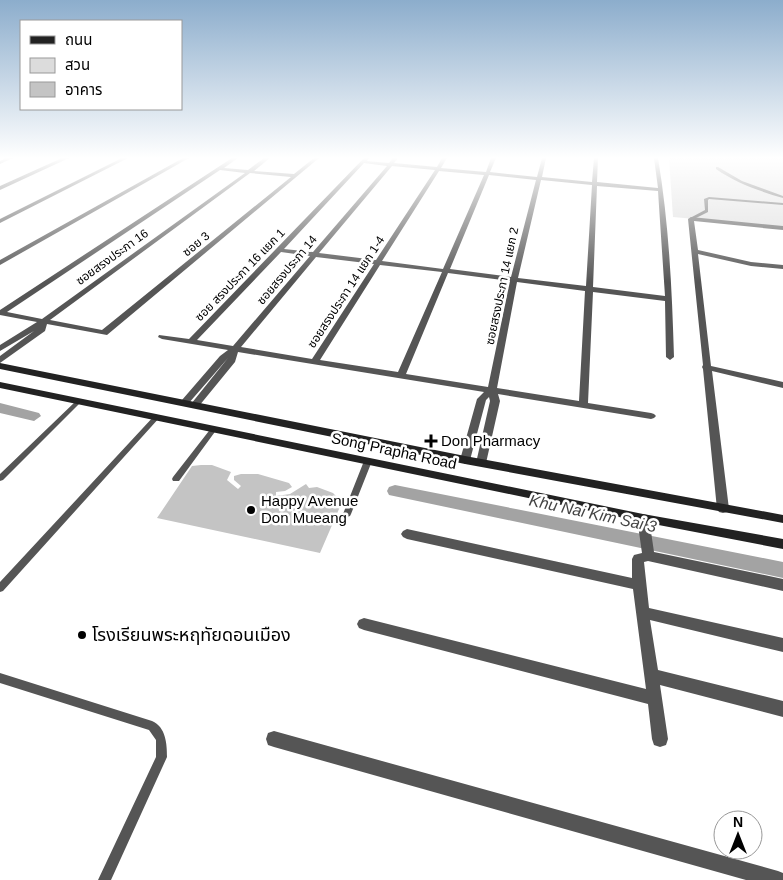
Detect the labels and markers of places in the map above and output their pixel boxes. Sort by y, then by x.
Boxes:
place label: Don Pharmacy [441,432,541,449]
marker: Don Pharmacy [425,435,437,447]
place label: Happy Avenue Don Mueang [261,492,358,526]
marker: Happy Avenue Don Mueang [245,504,257,516]
place label: โรงเรียนพระหฤทัยดอนเมือง [92,625,291,645]
marker: โรงเรียนพระหฤทัยดอนเมือง [76,629,88,641]

